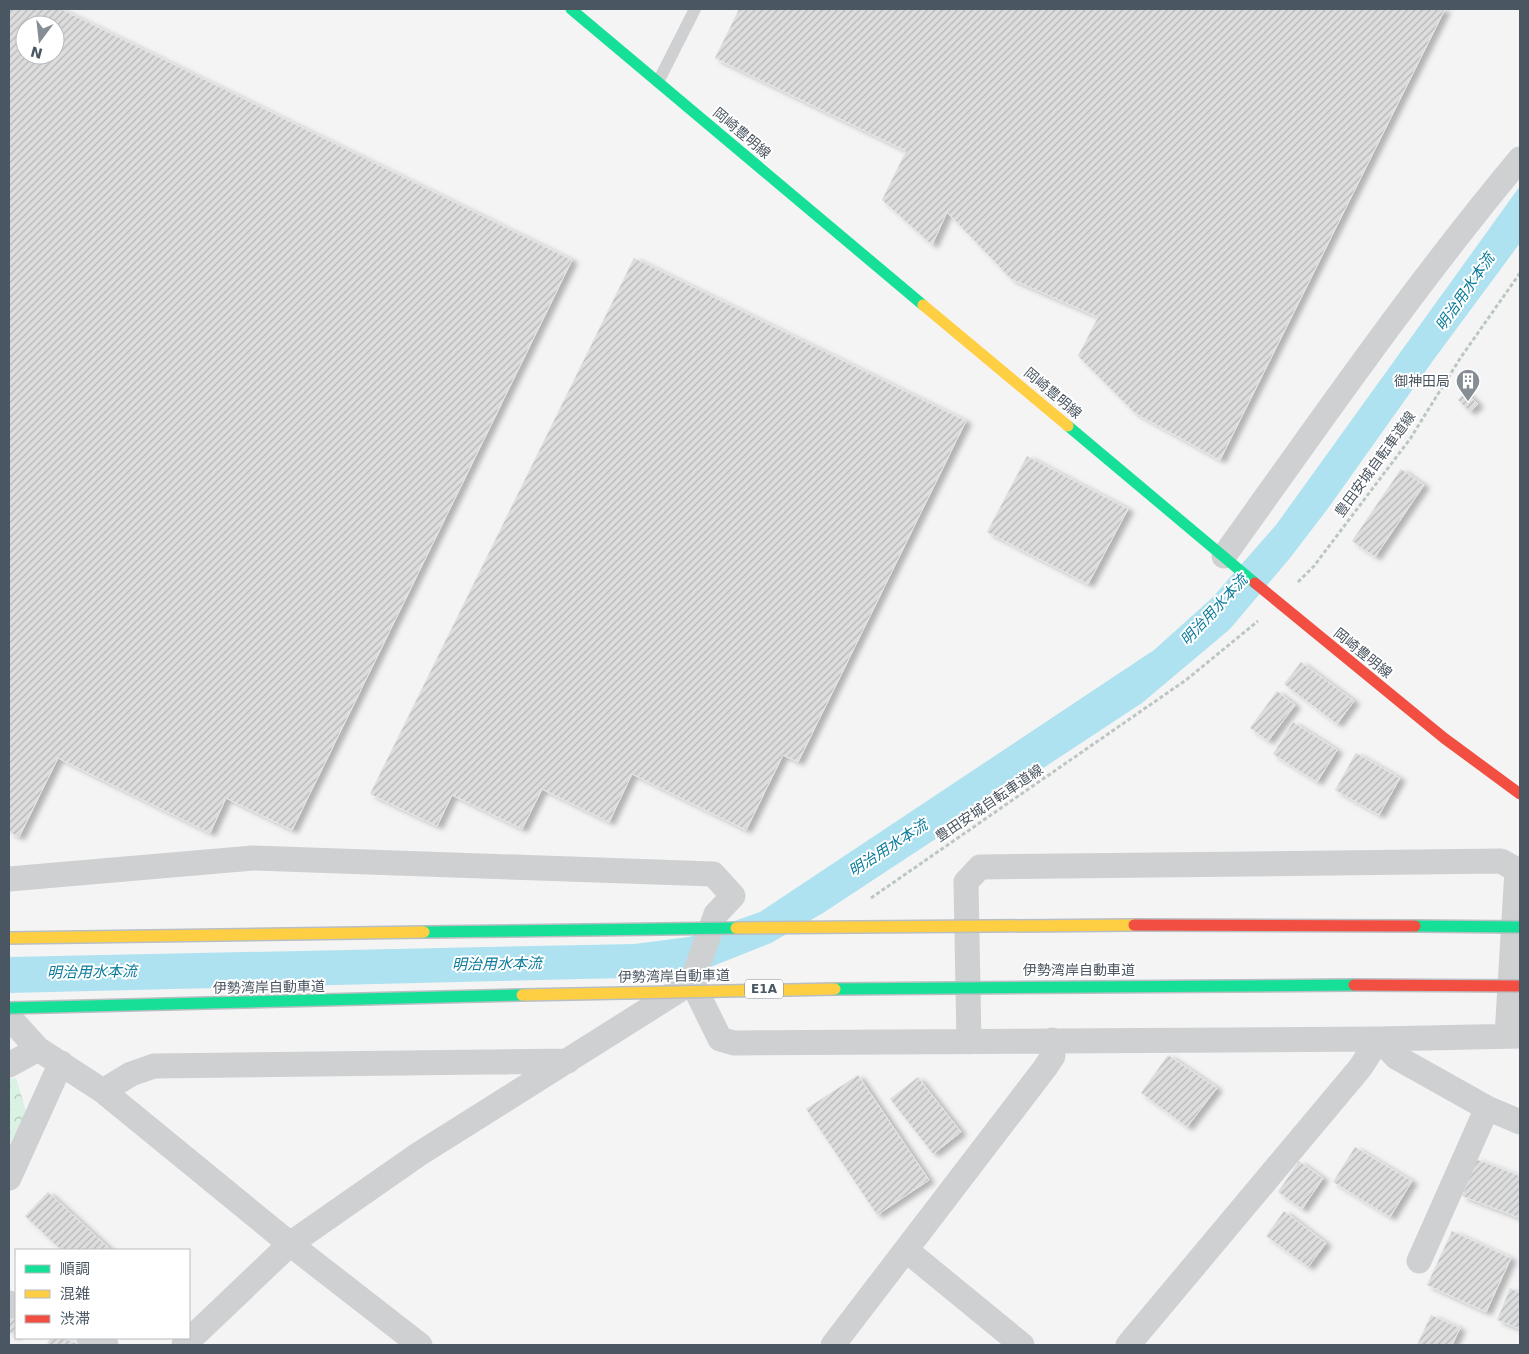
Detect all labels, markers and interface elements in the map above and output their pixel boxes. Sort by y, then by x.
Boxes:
north arrow [15,15,65,65]
text: N [29,43,44,62]
street label: 岡崎豊明線 [710,104,774,162]
water label: 明治用水本流 [1432,248,1499,334]
street label: 岡崎豊明線 [1021,364,1085,422]
building icon: 御神田局 [1455,368,1481,402]
place label: 御神田局 [1394,373,1450,389]
street label: 豊田安城自転車道線 [1331,408,1419,520]
water label: 明治用水本流 [1177,569,1253,649]
street label: 岡崎豊明線 [1331,625,1395,681]
street label: 豊田安城自転車道線 [932,761,1046,845]
water label: 明治用水本流 [845,815,932,880]
water label: 明治用水本流 [452,954,544,974]
water label: 明治用水本流 [47,962,139,982]
street label: 伊勢湾岸自動車道 [1023,962,1135,978]
street label: 伊勢湾岸自動車道 [618,967,730,985]
street label: 伊勢湾岸自動車道 [213,978,325,996]
road number: E1A [745,980,783,999]
legend [15,1249,190,1339]
text: 順調 [60,1260,90,1278]
text: 混雑 [60,1285,90,1303]
text: 渋滞 [60,1310,90,1328]

